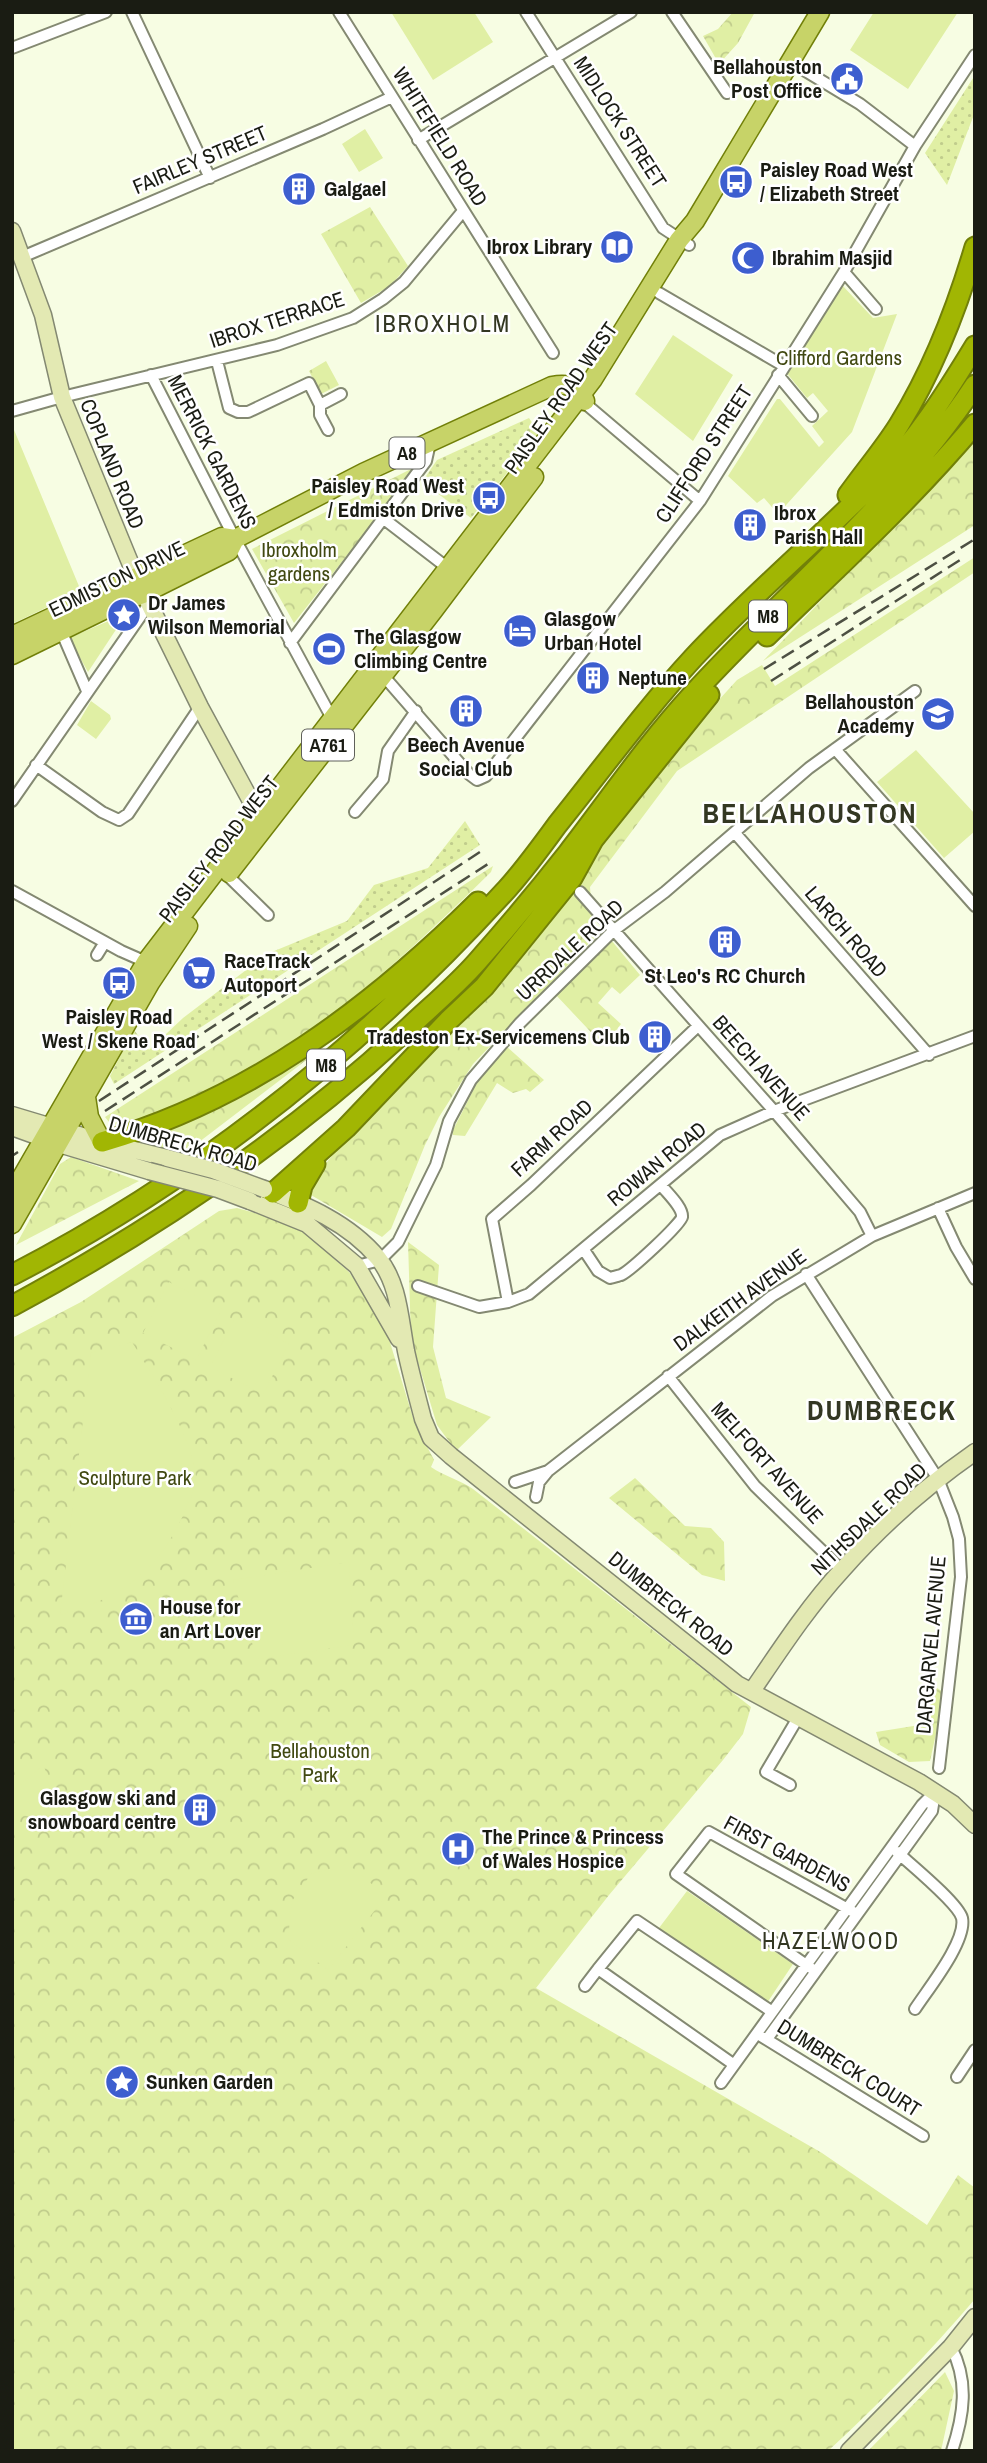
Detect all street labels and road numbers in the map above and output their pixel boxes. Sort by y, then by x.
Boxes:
street label: MIDLOCK STREET [567,50,674,193]
street label: WHITEFIELD ROAD [386,62,495,212]
street label: FAIRLEY STREET [128,118,272,201]
street label: IBROX TERRACE [206,284,348,355]
street label: PAISLEY ROAD WEST [497,316,624,479]
street label: MERRICK GARDENS [161,370,264,534]
street label: CLIFFORD STREET [648,379,759,528]
street label: COPLAND ROAD [73,395,152,533]
road number: A8 [390,437,424,468]
street label: EDMISTON DRIVE [44,533,190,624]
road number: M8 [749,600,787,632]
road number: A761 [302,730,354,760]
street label: PAISLEY ROAD WEST [152,769,286,928]
street label: LARCH ROAD [798,880,894,984]
street label: URRDALE ROAD [510,892,630,1007]
street label: BEECH AVENUE [706,1009,817,1127]
road number: M8 [307,1050,345,1080]
street label: FARM ROAD [504,1092,599,1183]
street label: DUMBRECK ROAD [106,1108,261,1179]
street label: ROWAN ROAD [601,1115,712,1213]
street label: DALKEITH AVENUE [667,1242,812,1358]
street label: MELFORT AVENUE [705,1395,830,1530]
street label: NITHSDALE ROAD [804,1456,933,1582]
street label: DUMBRECK ROAD [603,1544,740,1663]
street label: DARGARVEL AVENUE [908,1555,953,1735]
street label: FIRST GARDENS [719,1808,856,1899]
street label: DUMBRECK COURT [772,2012,927,2124]

